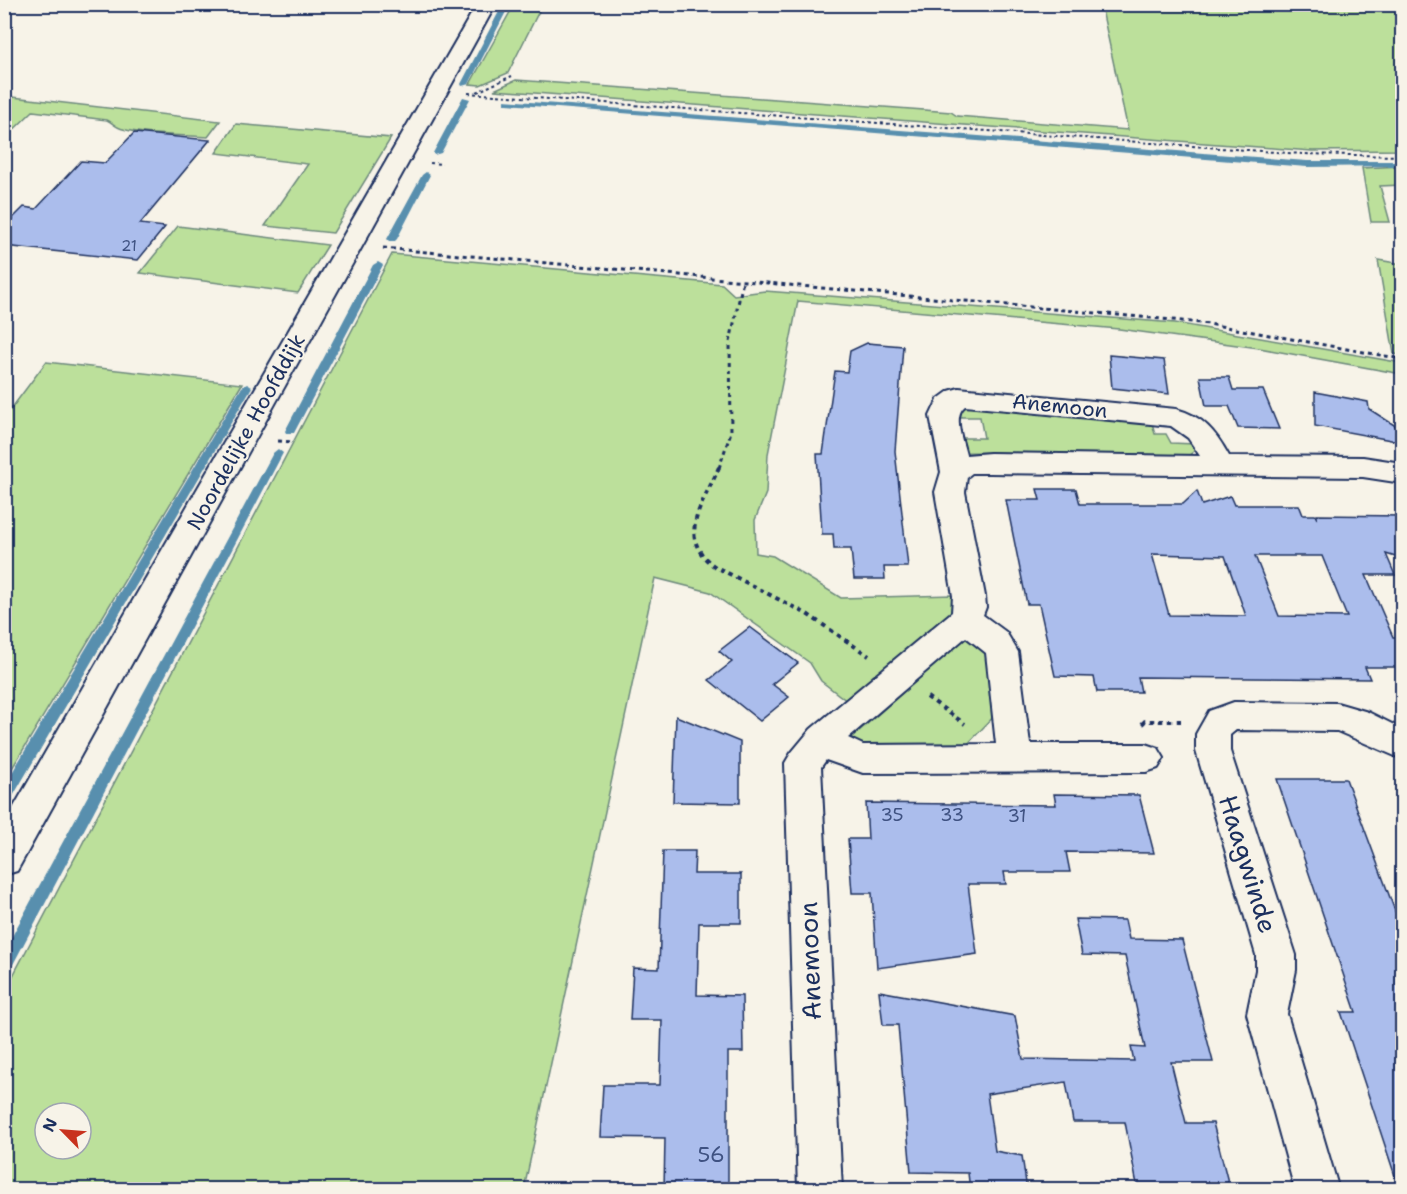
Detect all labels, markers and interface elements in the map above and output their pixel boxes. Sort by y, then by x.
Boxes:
house number: 21 [121,236,137,256]
street label: Noordelijke Hoofddijk [180,329,312,535]
street label: Anemoon [1011,387,1109,425]
street label: Haagwinde [1211,791,1286,937]
house number: 35 [880,803,904,827]
house number: 33 [940,803,964,827]
house number: 31 [1007,804,1027,828]
street label: Anemoon [790,901,829,1021]
north arrow [33,1101,93,1161]
text: N [38,1115,62,1135]
house number: 56 [697,1141,725,1169]

